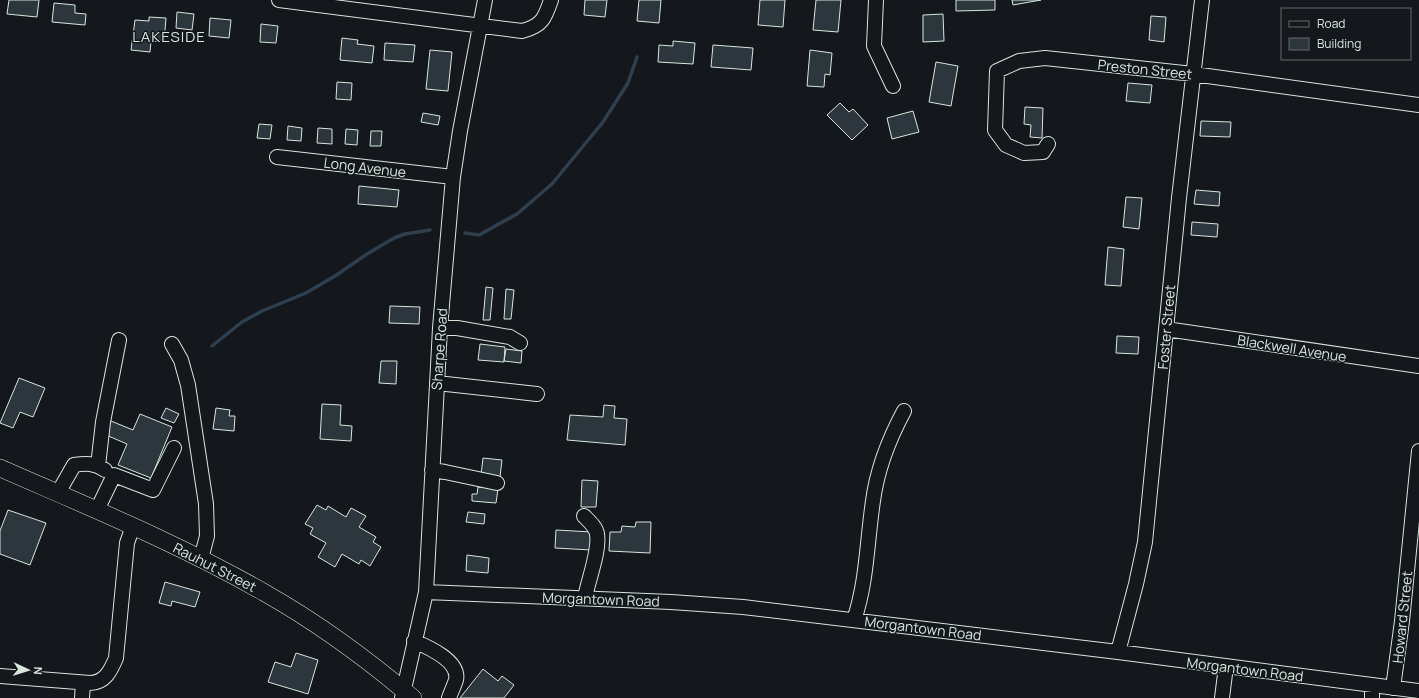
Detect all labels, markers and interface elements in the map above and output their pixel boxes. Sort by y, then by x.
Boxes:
legend [1281,8,1411,60]
text: Road [1317,15,1345,32]
district label: LAKESIDE [132,26,206,47]
text: Building [1317,35,1361,52]
street label: Preston Street [1097,55,1193,83]
street label: Long Avenue [323,153,407,181]
street label: Foster Street [1153,284,1179,370]
street label: Sharpe Road [427,307,451,391]
street label: Blackwell Avenue [1236,330,1348,366]
street label: Rauhut Street [170,538,260,596]
street label: Howard Street [1388,569,1416,664]
street label: Morgantown Road [542,587,660,611]
street label: Morgantown Road [863,611,983,645]
north arrow [8,650,48,690]
street label: Morgantown Road [1185,652,1305,686]
text: N [31,666,46,675]

